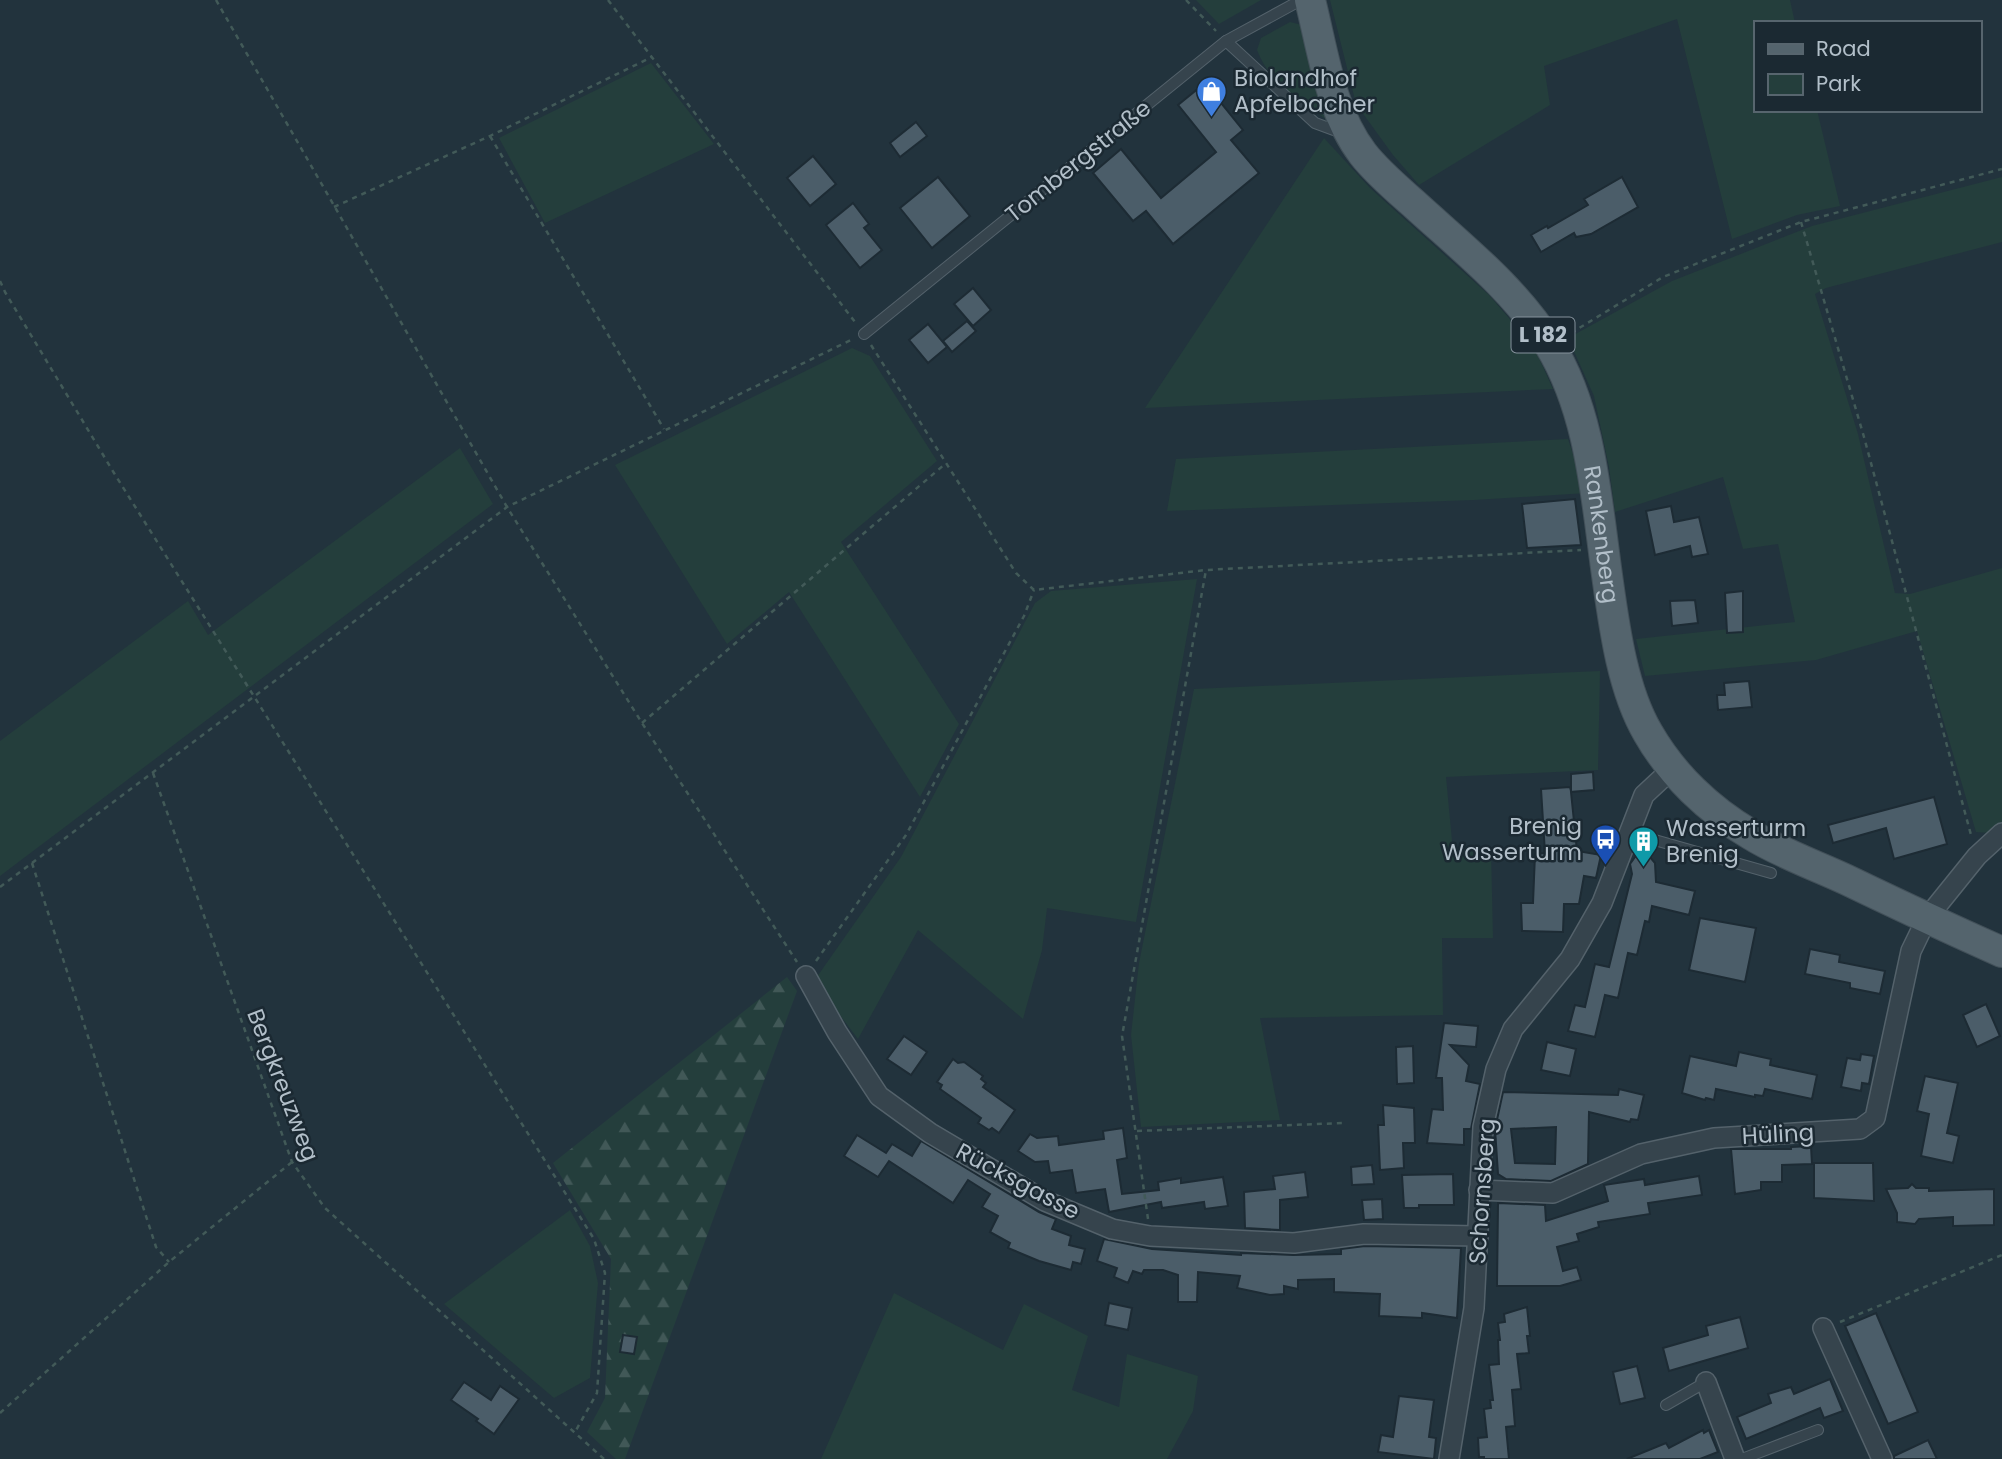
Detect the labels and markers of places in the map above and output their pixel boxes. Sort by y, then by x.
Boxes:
place label: Biolandhof Apfelbacher [1234,62,1375,120]
shop icon: Biolandhof Apfelbacher [1194,74,1228,118]
place label: Brenig Wasserturm [1442,810,1582,868]
place label: Wasserturm Brenig [1666,812,1806,870]
bus stop icon: Brenig Wasserturm [1588,822,1622,866]
building icon: Wasserturm Brenig [1626,824,1660,868]

